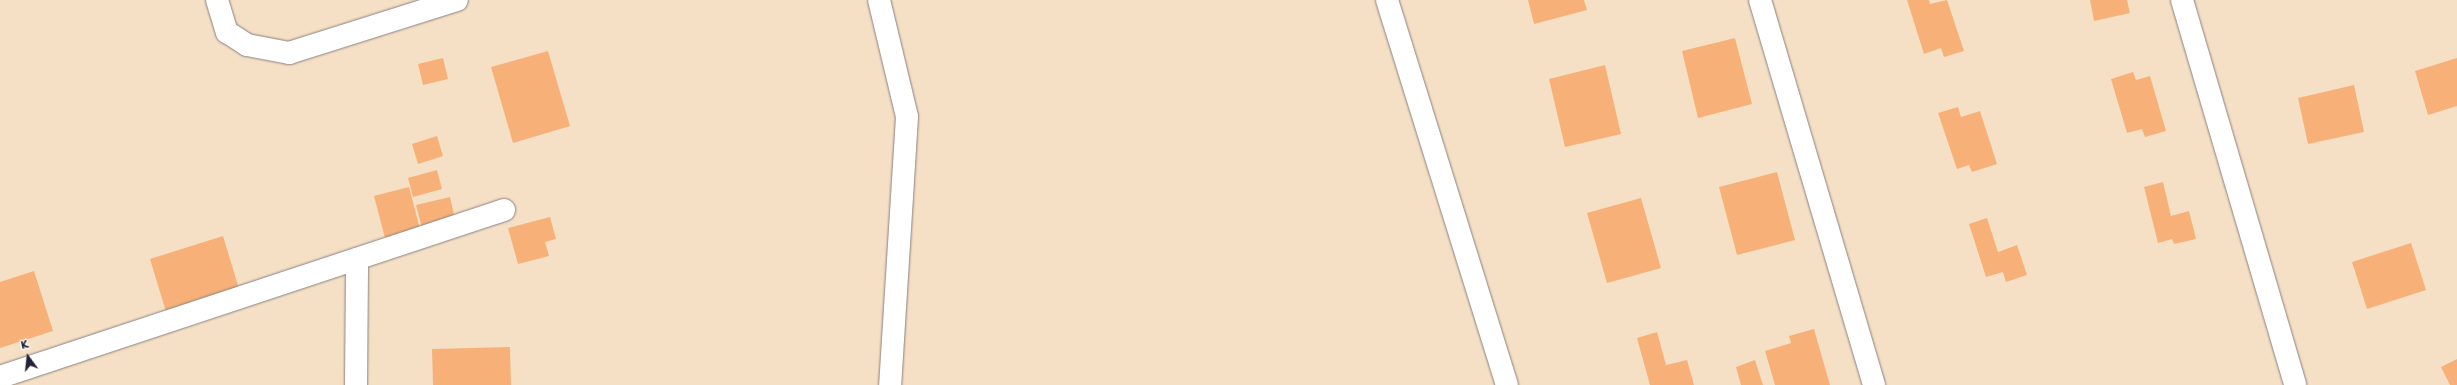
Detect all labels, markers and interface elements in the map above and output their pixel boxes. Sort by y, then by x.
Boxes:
north arrow [8,337,48,377]
text: K [19,337,30,353]

